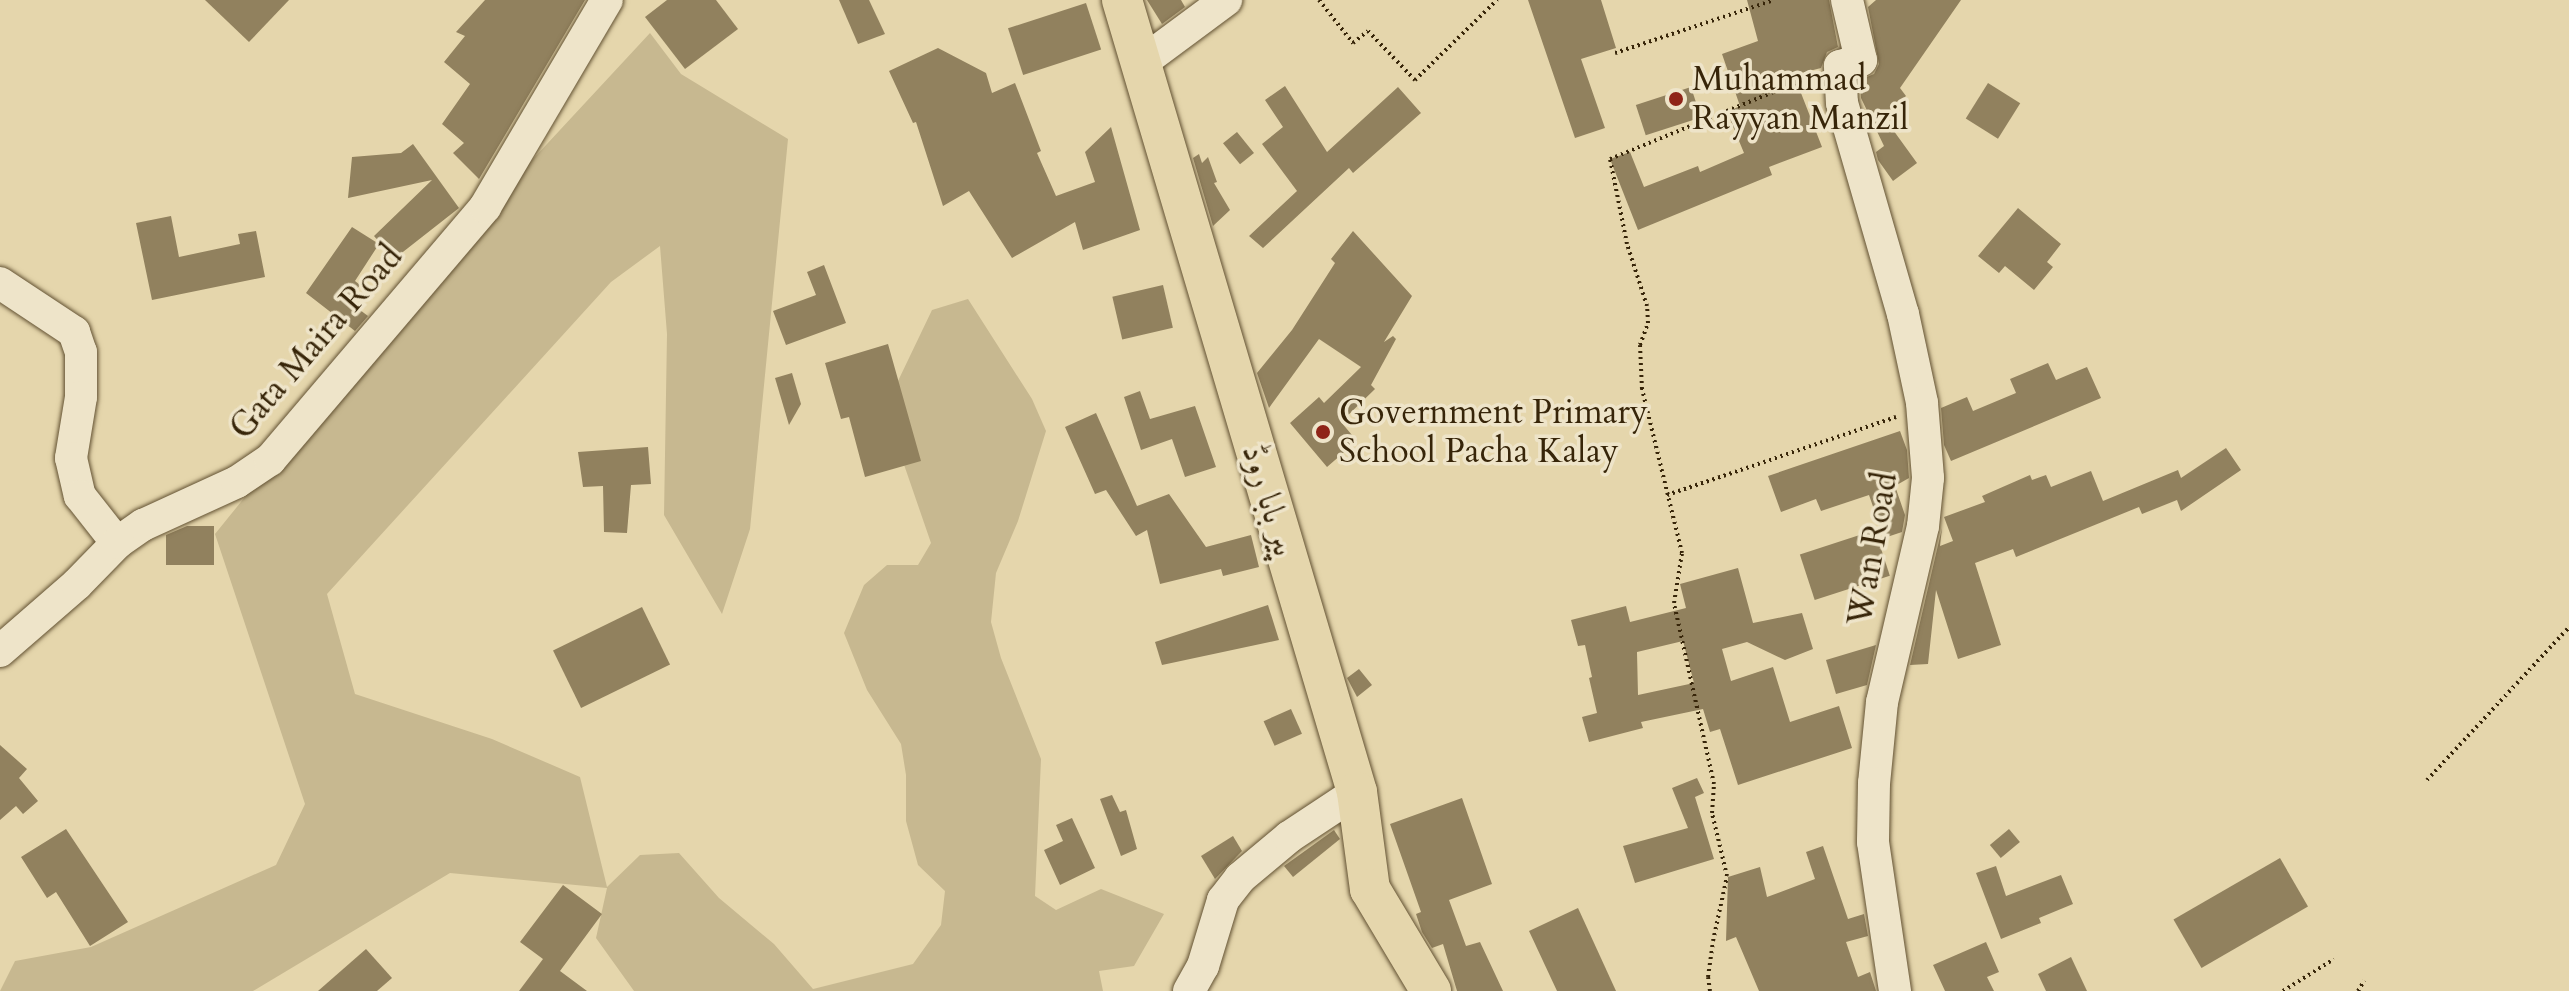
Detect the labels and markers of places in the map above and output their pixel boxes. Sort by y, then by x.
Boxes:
place label: Muhammad Rayyan Manzil [1692,59,1909,138]
marker: Muhammad Rayyan Manzil [1667,90,1685,108]
place label: Government Primary School Pacha Kalay [1339,392,1648,472]
marker: Government Primary School Pacha Kalay [1314,423,1332,441]

